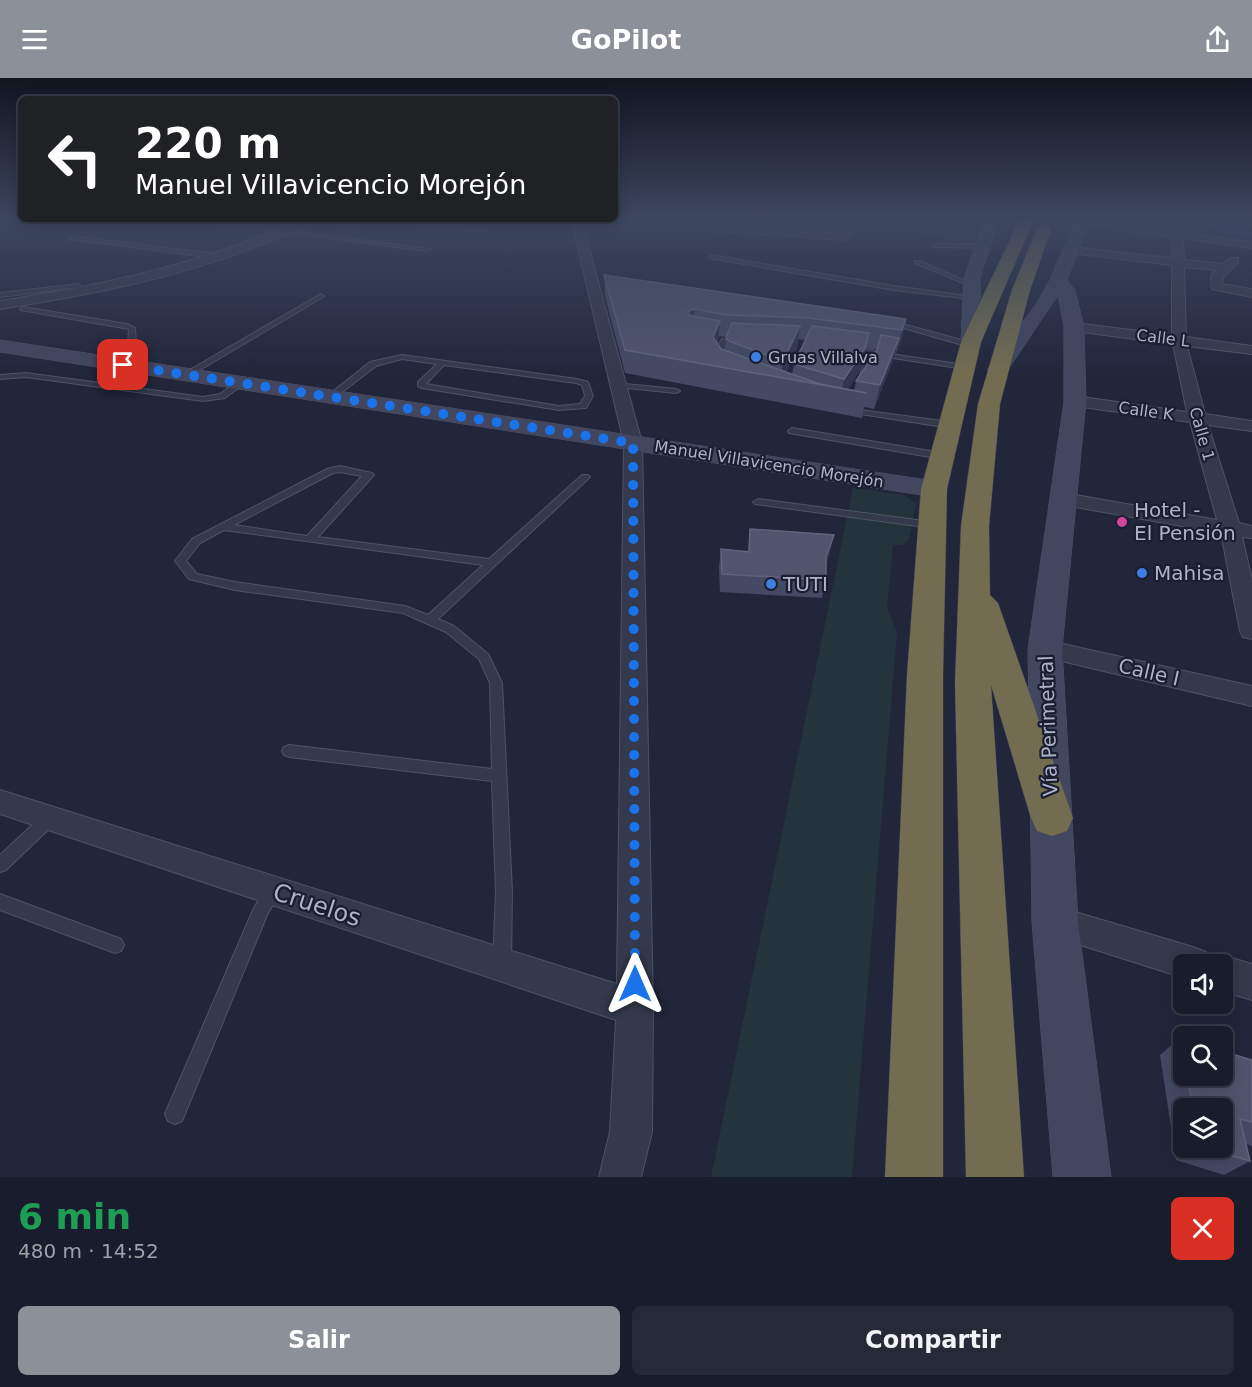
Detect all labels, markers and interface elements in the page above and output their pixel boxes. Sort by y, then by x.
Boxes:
icon: menu [18,23,51,56]
icon: share [1201,23,1234,56]
text: GoPilot [571,24,681,55]
text: 220 m [135,119,281,168]
icon: left [36,120,114,198]
text: Manuel Villavicencio Morejón [135,169,526,200]
street label: Calle L [1135,325,1191,351]
pin [97,339,148,390]
icon: arrive [106,348,139,381]
place label: Gruas Villalva [768,348,878,367]
marker: Gruas Villalva [749,350,763,364]
street label: Calle K [1117,398,1175,424]
street label: Calle 1 [1185,405,1219,463]
street label: Manuel Villavicencio Morejón [653,436,885,492]
place label: Hotel - El Pensión [1134,498,1236,545]
marker: Hotel - El Pensión [1115,515,1129,529]
place label: Mahisa [1154,561,1224,585]
marker: Mahisa [1135,566,1149,580]
place label: TUTI [782,572,828,596]
marker: TUTI [764,577,778,591]
street label: Calle I [1116,653,1182,691]
street label: Vía Perimetral [1034,655,1062,797]
street label: Cruelos [270,878,364,932]
position arrow [603,952,667,1016]
map controls [1173,954,1233,1158]
button: sound [1173,954,1233,1014]
button: search [1173,1026,1233,1086]
button: layers [1173,1098,1233,1158]
text: 6 min [18,1196,131,1237]
button: close [1171,1197,1234,1260]
text: 480 m · 14:52 [18,1239,159,1263]
button: Salir [18,1306,620,1375]
button: Compartir [632,1306,1234,1375]

